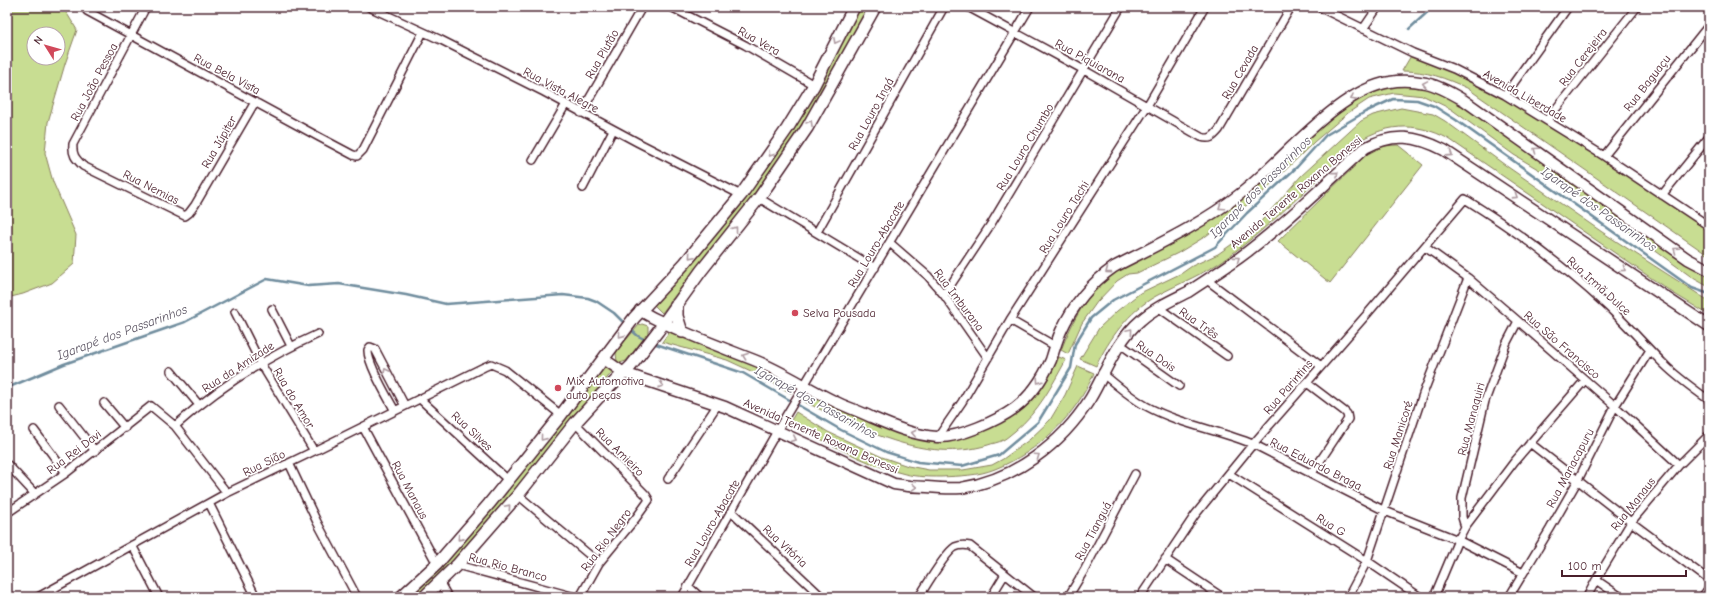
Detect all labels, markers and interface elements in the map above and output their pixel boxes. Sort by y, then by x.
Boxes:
street label: Rua Vera [736,24,782,58]
street label: Rua Cerejeira [1556,25,1610,89]
north arrow [26,26,66,66]
street label: Rua Plutão [582,27,622,81]
text: N [31,34,46,47]
street label: Rua Piquiarana [1053,36,1127,86]
one-way arrow [834,37,841,45]
street label: Rua João Pessoa [67,40,121,124]
street label: Rua Cevada [1219,42,1261,102]
street label: Rua Bela Vista [191,51,263,97]
street label: Rua Baguaçu [1621,52,1673,114]
street label: Rua Vista Alegre [521,64,601,116]
street label: Avenida Liberdade [1481,66,1569,126]
street label: Rua Louro Ingá [845,75,897,153]
one-way arrow [1422,80,1428,89]
one-way arrow [1350,93,1357,100]
street label: Rua Louro Chumbo [993,101,1057,193]
street label: Rua Júpiter [198,113,240,171]
one-way arrow [806,120,813,127]
water label: Igarapé dos Passarinhos [1205,133,1314,242]
street label: Avenida Tenente Roxana Bonessi [1227,133,1365,251]
one-way arrow [1533,148,1540,155]
one-way arrow [1446,149,1453,156]
one-way arrow [768,150,776,157]
water label: Igarapé dos Passarinhos [1538,163,1660,255]
street label: Rua Nemias [121,167,181,207]
one-way arrow [1331,172,1339,179]
street label: Rua Louro Tachi [1036,178,1092,256]
one-way arrow [1511,191,1518,199]
street label: Rua Louro-Abacate [845,198,907,290]
one-way arrow [1218,202,1225,210]
one-way arrow [730,226,737,233]
one-way arrow [1673,248,1680,255]
one-way arrow [689,252,696,259]
street label: Rua Irmã Dulce [1564,254,1634,318]
one-way arrow [1233,256,1240,264]
one-way arrow [1619,264,1626,272]
street label: Rua Imburana [931,266,987,334]
one-way arrow [1105,266,1112,274]
water label: Igarapé dos Passarinhos [54,301,190,363]
street label: Rua Três [1176,304,1222,342]
place label: Selva Pousada [803,306,876,320]
marker: Selva Pousada [790,308,800,318]
street label: Rua São Francisco [1521,308,1603,382]
one-way arrow [1125,329,1132,336]
one-way arrow [619,330,626,337]
street label: Rua Dois [1134,337,1178,375]
street label: Rua da Amizade [199,338,277,396]
one-way arrow [742,353,749,361]
street label: Rua Parintins [1260,357,1316,417]
water label: Igarapé dos Passarinhos [751,362,880,442]
street label: Rua do Amor [270,365,318,431]
one-way arrow [383,368,391,376]
place label: Mix Automotiva auto peças [566,374,644,402]
one-way arrow [1037,377,1044,384]
one-way arrow [657,380,664,389]
street label: Rua Manaquiri [1455,381,1487,457]
marker: Mix Automotiva auto peças [553,383,563,393]
street label: Avenida Tenente Roxana Bonessi [741,395,901,477]
street label: Rua Manicoré [1380,399,1416,471]
street label: Rua Silves [448,408,496,454]
street label: Rua Amieiro [593,425,647,479]
street label: Rua Manacapuru [1543,426,1597,510]
street label: Rua Rei Davi [44,427,104,477]
one-way arrow [911,429,918,438]
one-way arrow [540,434,547,441]
one-way arrow [790,434,797,442]
street label: Rua Eduardo Braga [1268,435,1364,493]
street label: Rua Sião [241,447,287,479]
one-way arrow [1033,453,1040,461]
street label: Rua Manaus [389,459,431,521]
street label: Rua Manaus [1608,475,1658,533]
street label: Rua Louro-Abacate [681,477,743,569]
one-way arrow [911,482,917,491]
street label: Rua Tianguá [1072,499,1114,563]
one-way arrow [503,504,510,512]
street label: Rua Rio Negro [578,506,634,574]
street label: Rua G [1314,511,1349,540]
street label: Rua Vitória [760,522,810,570]
one-way arrow [457,533,464,541]
street label: Rua Rio Branco [467,550,549,584]
scale bar [1562,552,1686,578]
text: 100 m [1568,559,1601,573]

